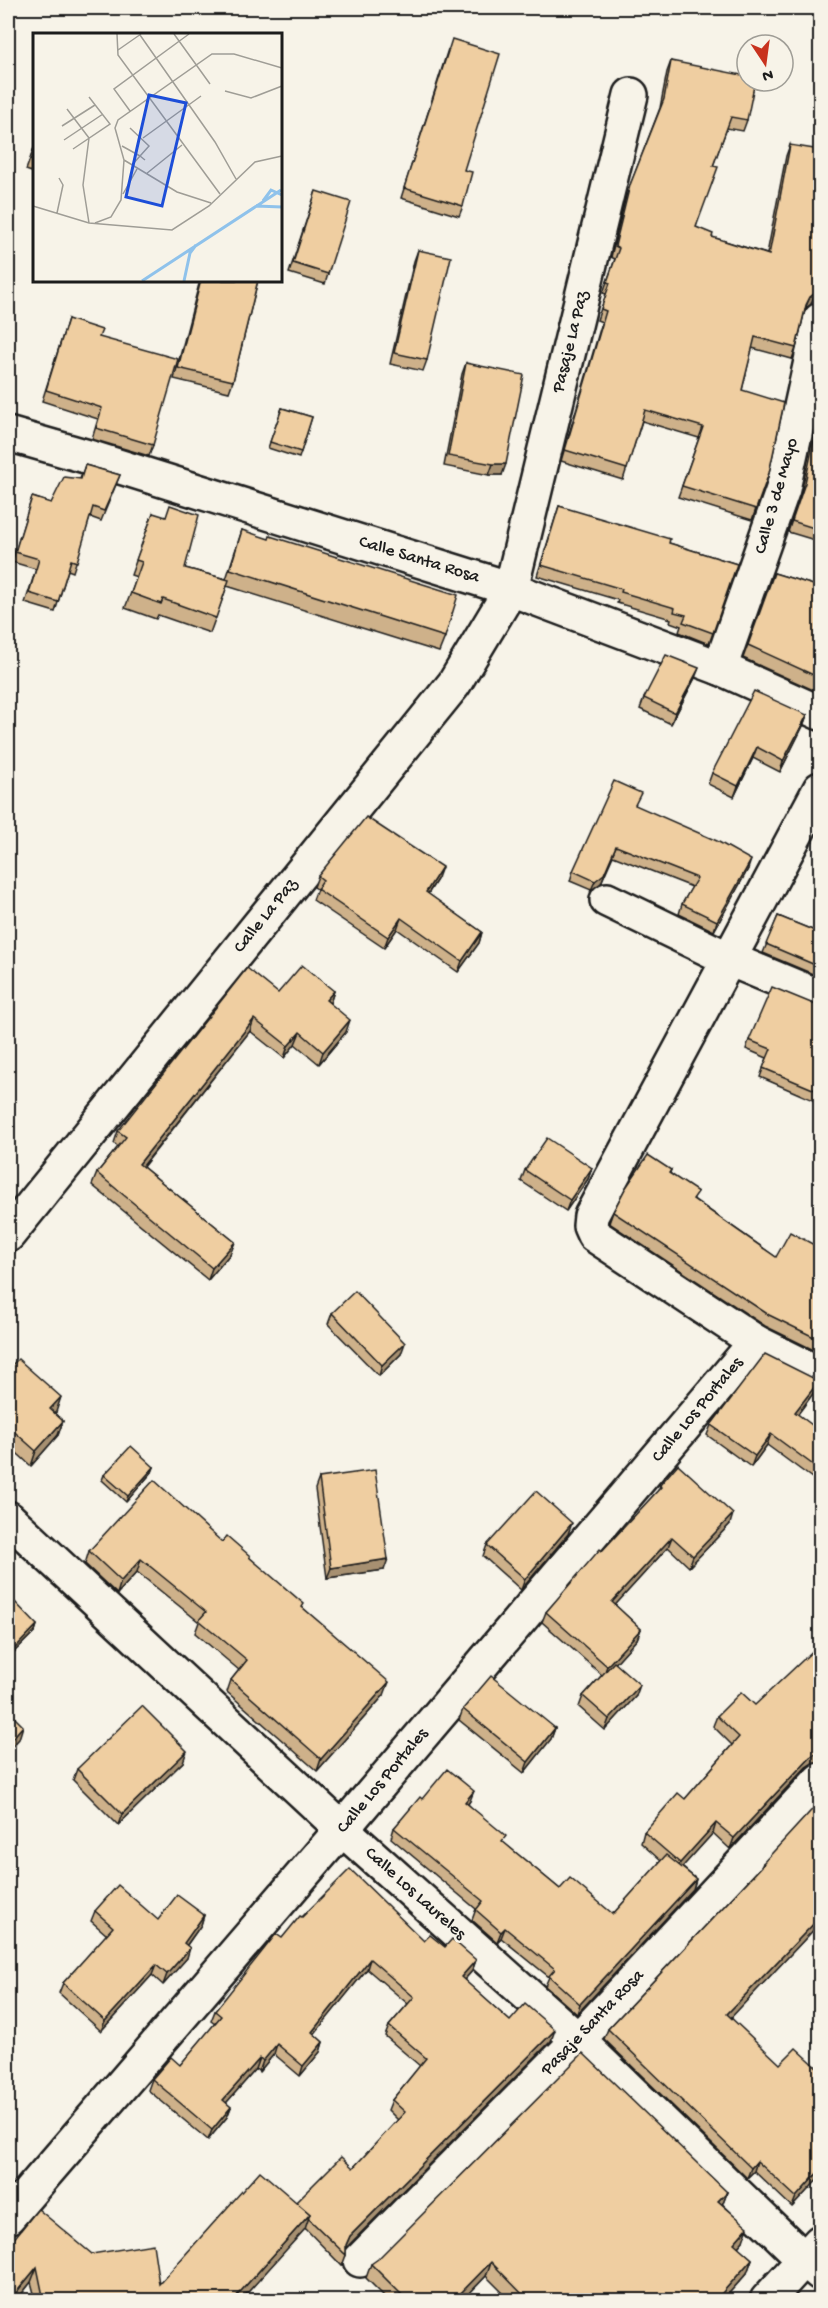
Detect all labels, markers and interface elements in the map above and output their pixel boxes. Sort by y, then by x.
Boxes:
inset map [33,33,282,282]
north arrow [735,33,795,93]
text: N [760,64,775,85]
street label: Pasaje La Paz [548,288,594,396]
street label: Calle 3 de Mayo [750,436,804,556]
street label: Calle Santa Rosa [356,532,483,589]
street label: Calle La Paz [230,874,303,958]
street label: Calle Los Portales [648,1352,749,1467]
street label: Calle Los Portales [333,1723,434,1838]
street label: Calle Los Laureles [360,1843,471,1946]
street label: Pasaje Santa Rosa [536,1965,650,2081]

